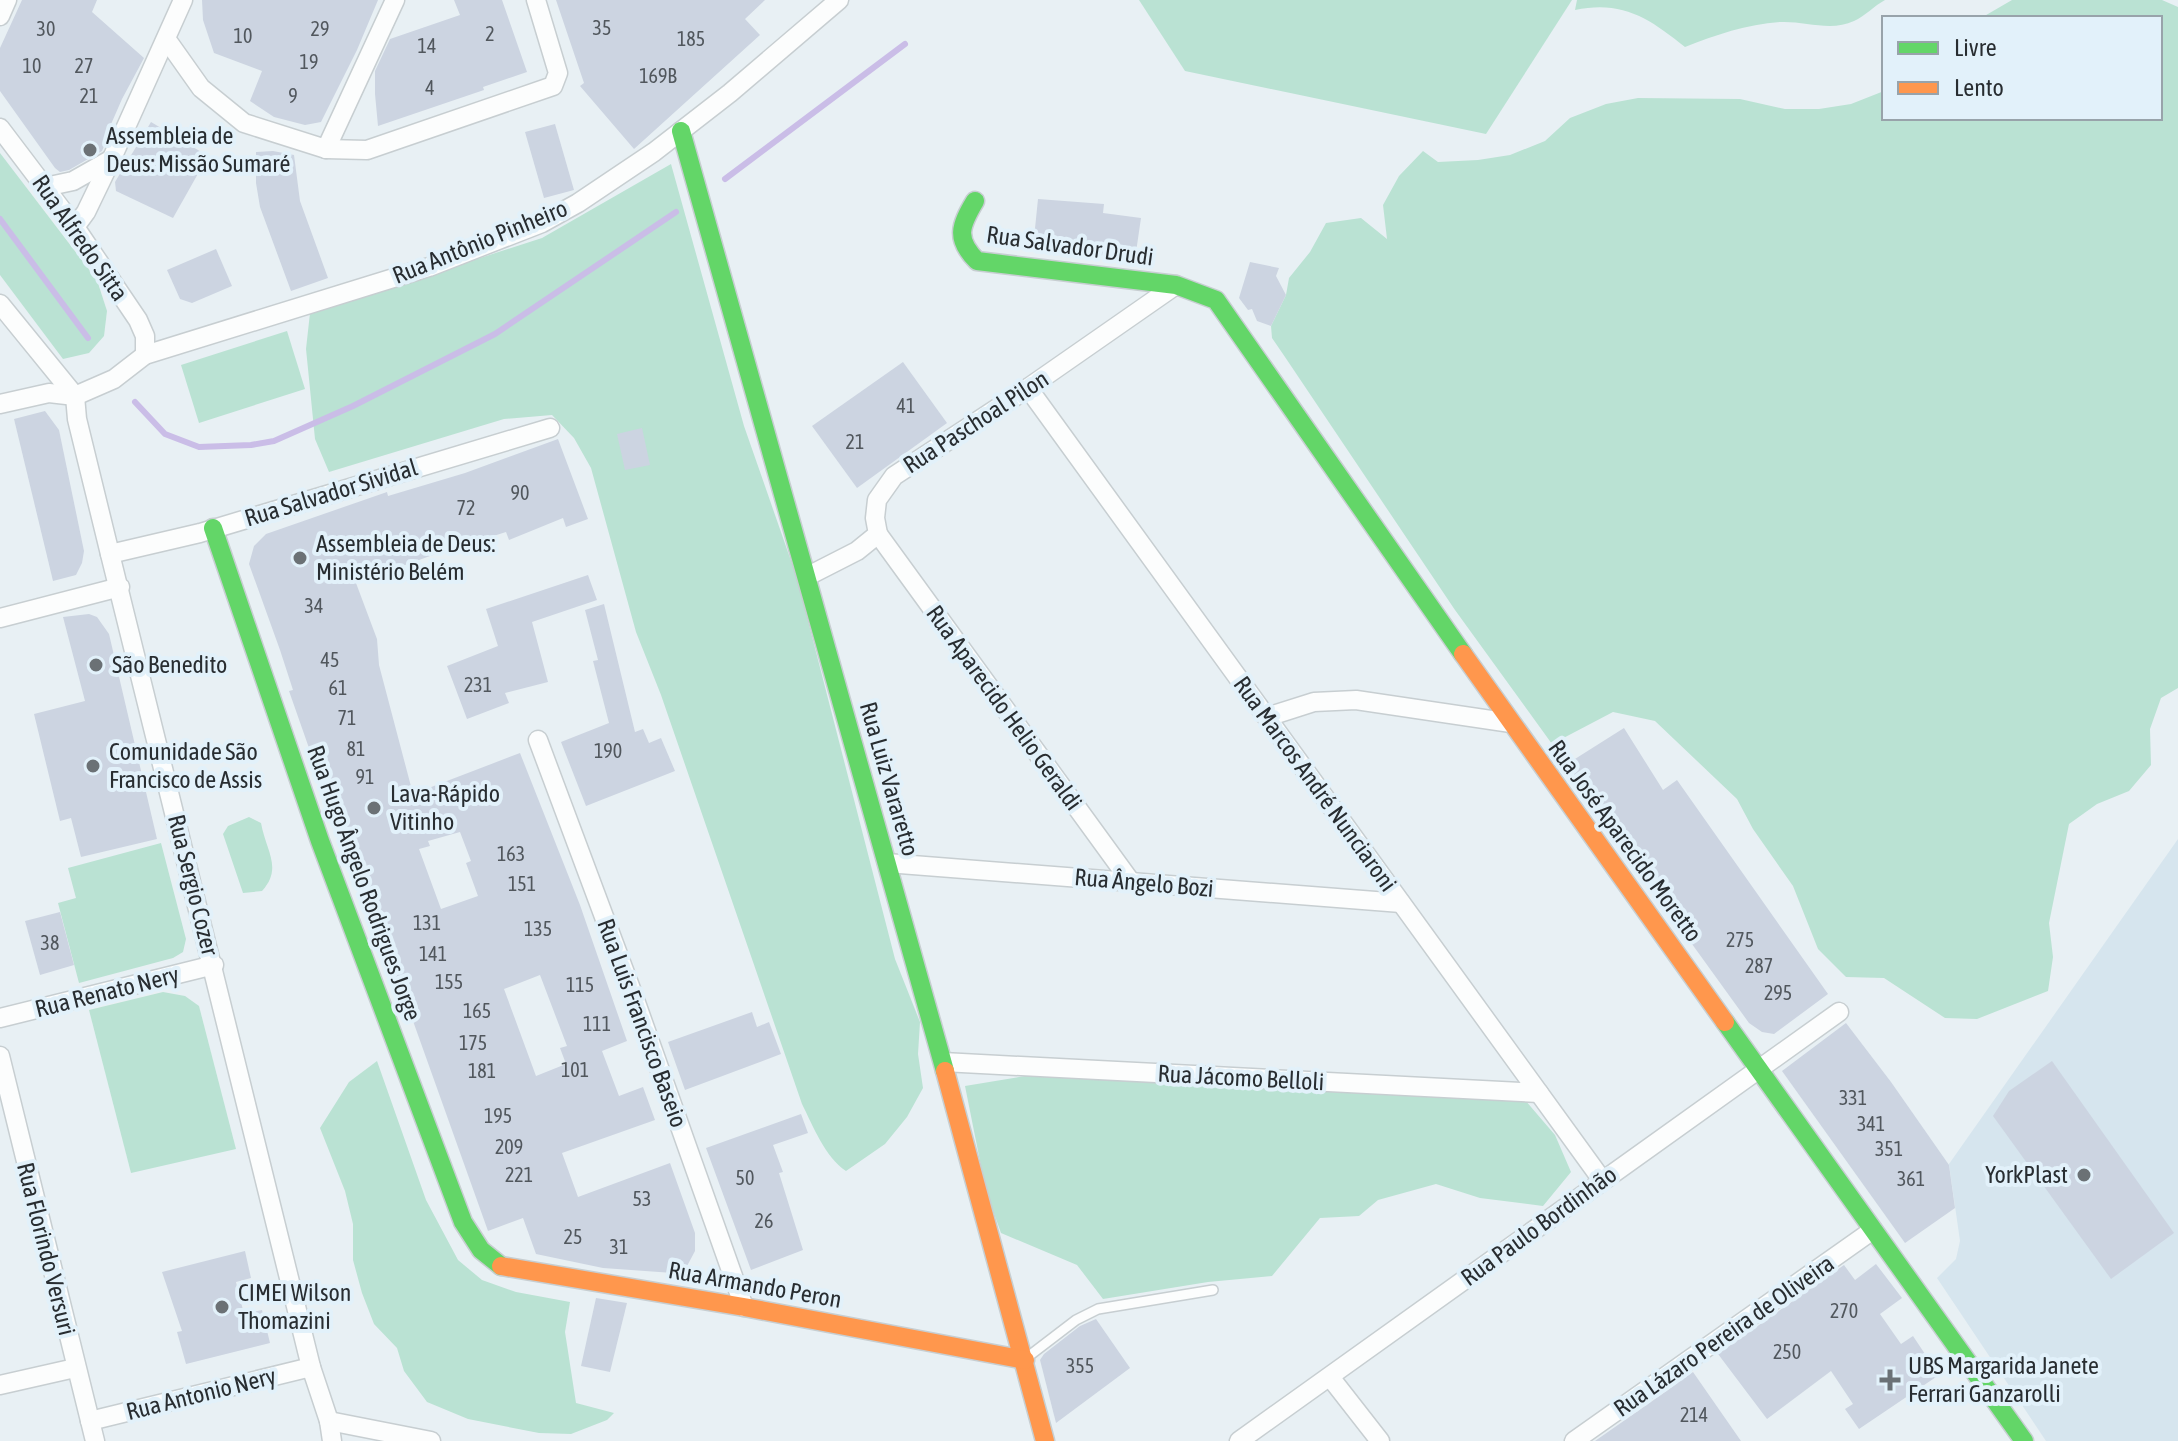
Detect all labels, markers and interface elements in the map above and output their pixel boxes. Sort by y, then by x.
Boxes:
house number: 35 [593,16,611,39]
legend [1882,16,2162,120]
house number: 30 [37,17,55,40]
house number: 29 [311,17,329,40]
house number: 2 [485,22,495,45]
house number: 10 [234,24,252,47]
house number: 185 [677,27,705,50]
house number: 14 [418,34,436,57]
text: Livre [1954,34,1997,61]
house number: 19 [300,50,318,73]
house number: 10 [23,54,41,77]
house number: 27 [75,54,93,77]
house number: 169B [639,64,677,87]
text: Lento [1954,74,2004,101]
house number: 4 [425,76,435,99]
house number: 21 [80,84,98,107]
house number: 9 [288,84,298,107]
place label: Assembleia de Deus: Missão Sumaré [106,122,290,177]
marker: Assembleia de Deus: Missão Sumaré [81,141,99,159]
street label: Rua Alfredo Sitta [27,170,134,306]
street label: Rua Antônio Pinheiro [389,194,571,289]
street label: Rua Salvador Drudi [985,220,1155,271]
street label: Rua Paschoal Pilon [898,365,1053,478]
house number: 41 [897,394,915,417]
house number: 21 [846,430,864,453]
street label: Rua Salvador Sividal [241,453,421,532]
house number: 90 [511,481,529,504]
house number: 72 [457,496,475,519]
place label: Assembleia de Deus: Ministério Belém [316,530,495,585]
marker: Assembleia de Deus: Ministério Belém [291,549,309,567]
house number: 34 [305,594,323,617]
street label: Rua Aparecido Helio Geraldi [921,600,1088,815]
house number: 45 [321,648,339,671]
place label: São Benedito [112,651,227,678]
marker: São Benedito [87,656,105,674]
street label: Rua Marcos André Nunciaroni [1228,671,1402,896]
house number: 231 [464,673,492,696]
house number: 61 [329,676,347,699]
street label: Rua Luiz Vararetto [855,699,924,859]
house number: 71 [338,706,356,729]
street label: Rua José Aparecido Moretto [1543,735,1708,947]
house number: 81 [347,737,365,760]
place label: Comunidade São Francisco de Assis [109,738,262,793]
house number: 190 [594,739,622,762]
street label: Rua Hugo Ângelo Rodrigues Jorge [302,742,427,1024]
marker: Comunidade São Francisco de Assis [84,757,102,775]
house number: 91 [356,765,374,788]
place label: Lava-Rápido Vitinho [390,780,500,835]
marker: Lava-Rápido Vitinho [365,799,383,817]
street label: Rua Sergio Cozer [163,812,224,959]
house number: 163 [497,842,525,865]
street label: Rua Ângelo Bozi [1073,863,1215,902]
house number: 151 [508,872,536,895]
house number: 131 [413,911,441,934]
street label: Rua Luis Francisco Baseio [592,915,693,1131]
house number: 135 [524,917,552,940]
house number: 275 [1726,928,1754,951]
house number: 38 [41,931,59,954]
house number: 141 [419,942,447,965]
house number: 287 [1745,954,1773,977]
street label: Rua Renato Nery [32,961,182,1022]
house number: 155 [435,970,463,993]
house number: 115 [566,973,594,996]
house number: 295 [1764,981,1792,1004]
house number: 165 [463,999,491,1022]
house number: 111 [583,1012,611,1035]
house number: 175 [459,1031,487,1054]
house number: 101 [561,1058,589,1081]
house number: 181 [468,1059,496,1082]
street label: Rua Jácomo Belloli [1157,1060,1325,1095]
house number: 331 [1839,1086,1867,1109]
house number: 195 [484,1104,512,1127]
house number: 341 [1857,1112,1885,1135]
house number: 209 [495,1135,523,1158]
house number: 351 [1875,1137,1903,1160]
street label: Rua Florindo Versuri [12,1160,81,1338]
street label: Rua Paulo Bordinhão [1456,1160,1622,1291]
place label: YorkPlast [1985,1161,2068,1188]
house number: 221 [505,1163,533,1186]
house number: 50 [736,1166,754,1189]
marker: YorkPlast [2075,1166,2093,1184]
house number: 361 [1897,1167,1925,1190]
house number: 53 [633,1187,651,1210]
house number: 26 [755,1209,773,1232]
house number: 25 [564,1225,582,1248]
house number: 31 [610,1235,628,1258]
street label: Rua Lázaro Pereira de Oliveira [1609,1249,1839,1422]
street label: Rua Armando Peron [666,1256,844,1313]
place label: CIMEI Wilson Thomazini [238,1279,351,1334]
marker: CIMEI Wilson Thomazini [213,1298,231,1316]
house number: 270 [1830,1299,1858,1322]
house number: 250 [1773,1340,1801,1363]
place label: UBS Margarida Janete Ferrari Ganzarolli [1908,1352,2099,1407]
house number: 355 [1066,1354,1094,1377]
street label: Rua Antonio Nery [123,1362,279,1425]
marker: UBS Margarida Janete Ferrari Ganzarolli [1879,1369,1901,1391]
house number: 214 [1680,1403,1708,1426]

